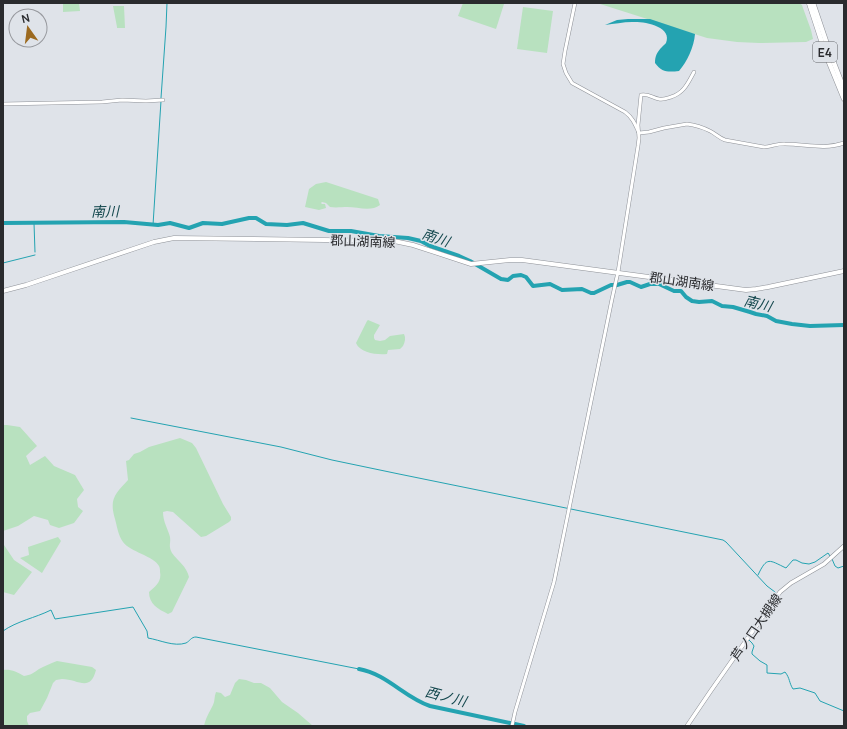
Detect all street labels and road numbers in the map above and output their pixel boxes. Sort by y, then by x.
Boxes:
road number: E4 [813,42,837,62]
street label: 郡山湖南線 [330,231,396,251]
street label: 郡山湖南線 [649,268,715,294]
street label: 芦ノ口大槻線 [726,590,786,664]

